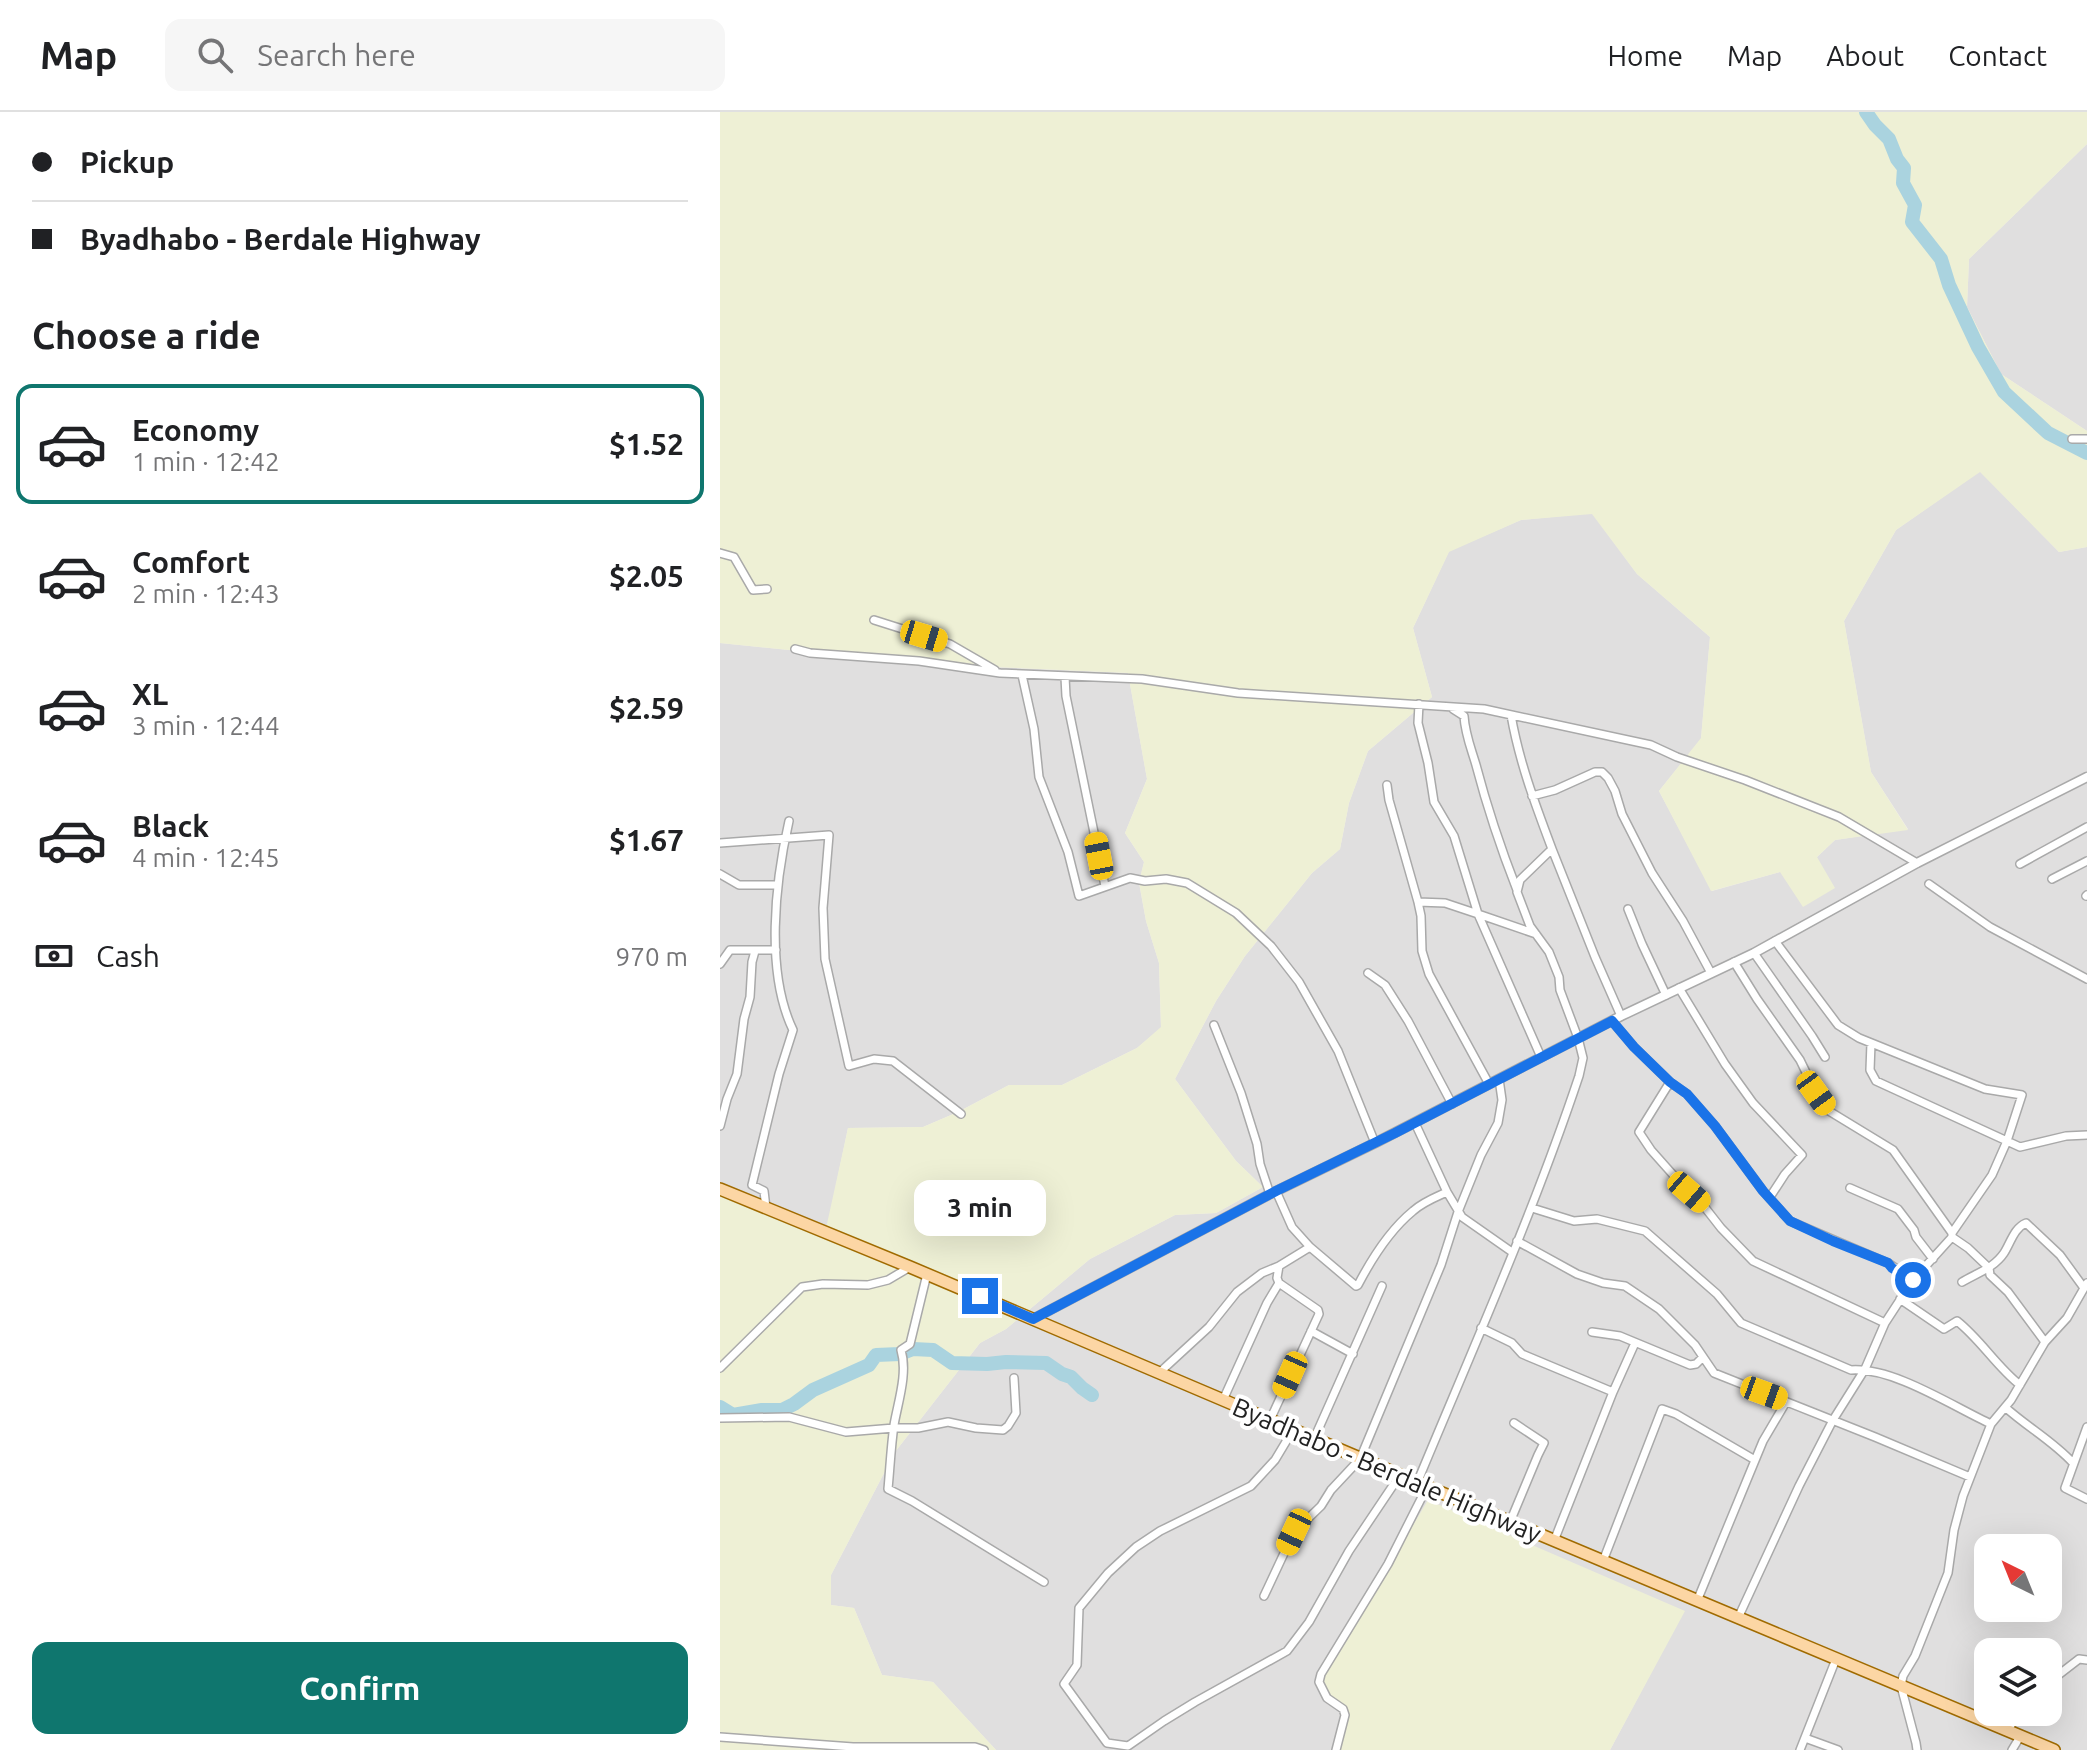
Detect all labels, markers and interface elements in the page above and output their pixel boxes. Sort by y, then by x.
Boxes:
search box [165,19,725,91]
icon: search [193,33,237,77]
text: Map [40,34,117,76]
text: Search here [257,38,416,72]
text: Home [1608,40,1683,71]
text: Map [1727,40,1782,71]
text: About [1826,40,1904,71]
text: Contact [1948,40,2047,71]
text: Pickup [80,145,174,179]
text: Byadhabo - Berdale Highway [80,222,481,256]
text: Choose a ride [32,315,261,356]
icon: car [36,408,108,480]
text: Economy [132,413,259,447]
text: $1.52 [609,427,684,461]
text: 1 min · 12:42 [132,447,280,476]
icon: car [36,540,108,612]
text: Comfort [132,545,250,579]
text: $2.05 [609,559,684,593]
text: 2 min · 12:43 [132,579,280,608]
car [898,618,950,654]
icon: car [36,672,108,744]
text: XL [132,677,168,711]
text: $2.59 [609,691,684,725]
text: 3 min · 12:44 [132,711,280,740]
icon: car [36,804,108,876]
text: Black [132,809,209,843]
text: $1.67 [609,823,684,857]
car [1083,830,1115,882]
text: 4 min · 12:45 [132,843,280,872]
icon: cash [32,934,76,978]
text: Cash [96,939,160,973]
text: 970 m [616,942,688,971]
car [1792,1067,1840,1119]
car [1663,1167,1715,1217]
callout: 3 min [914,1180,1046,1236]
text: 3 min [947,1193,1013,1222]
route start [1895,1262,1931,1298]
route end [962,1278,998,1314]
car [1269,1348,1311,1402]
car [1737,1374,1791,1412]
street label: Byadhabo - Berdale Highway [1228,1392,1546,1548]
car [1273,1505,1315,1559]
north arrow [1974,1534,2062,1622]
map controls [1974,1534,2062,1726]
button: layers [1974,1638,2062,1726]
button: Confirm [32,1642,688,1734]

